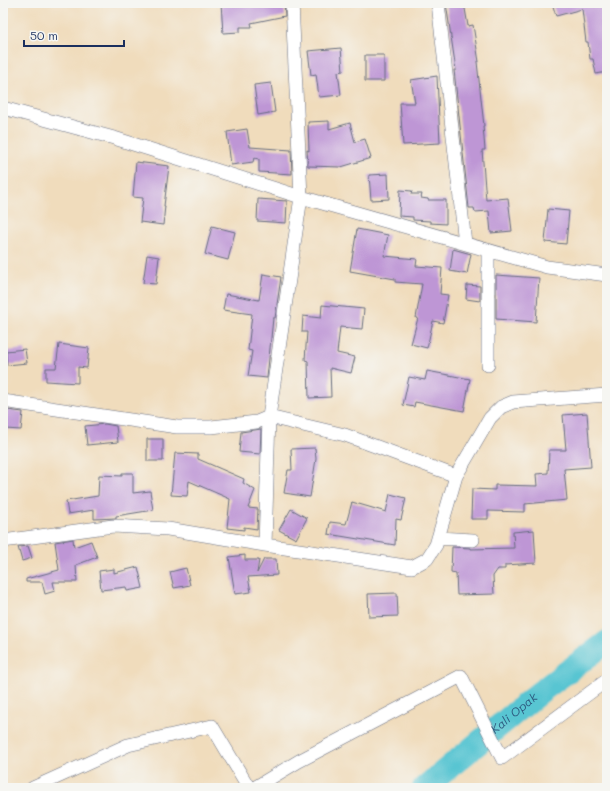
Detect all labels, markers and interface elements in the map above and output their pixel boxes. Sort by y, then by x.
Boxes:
scale bar [24,22,124,48]
text: 50 m [30,27,58,43]
water label: Kali Opak [487,688,541,737]

